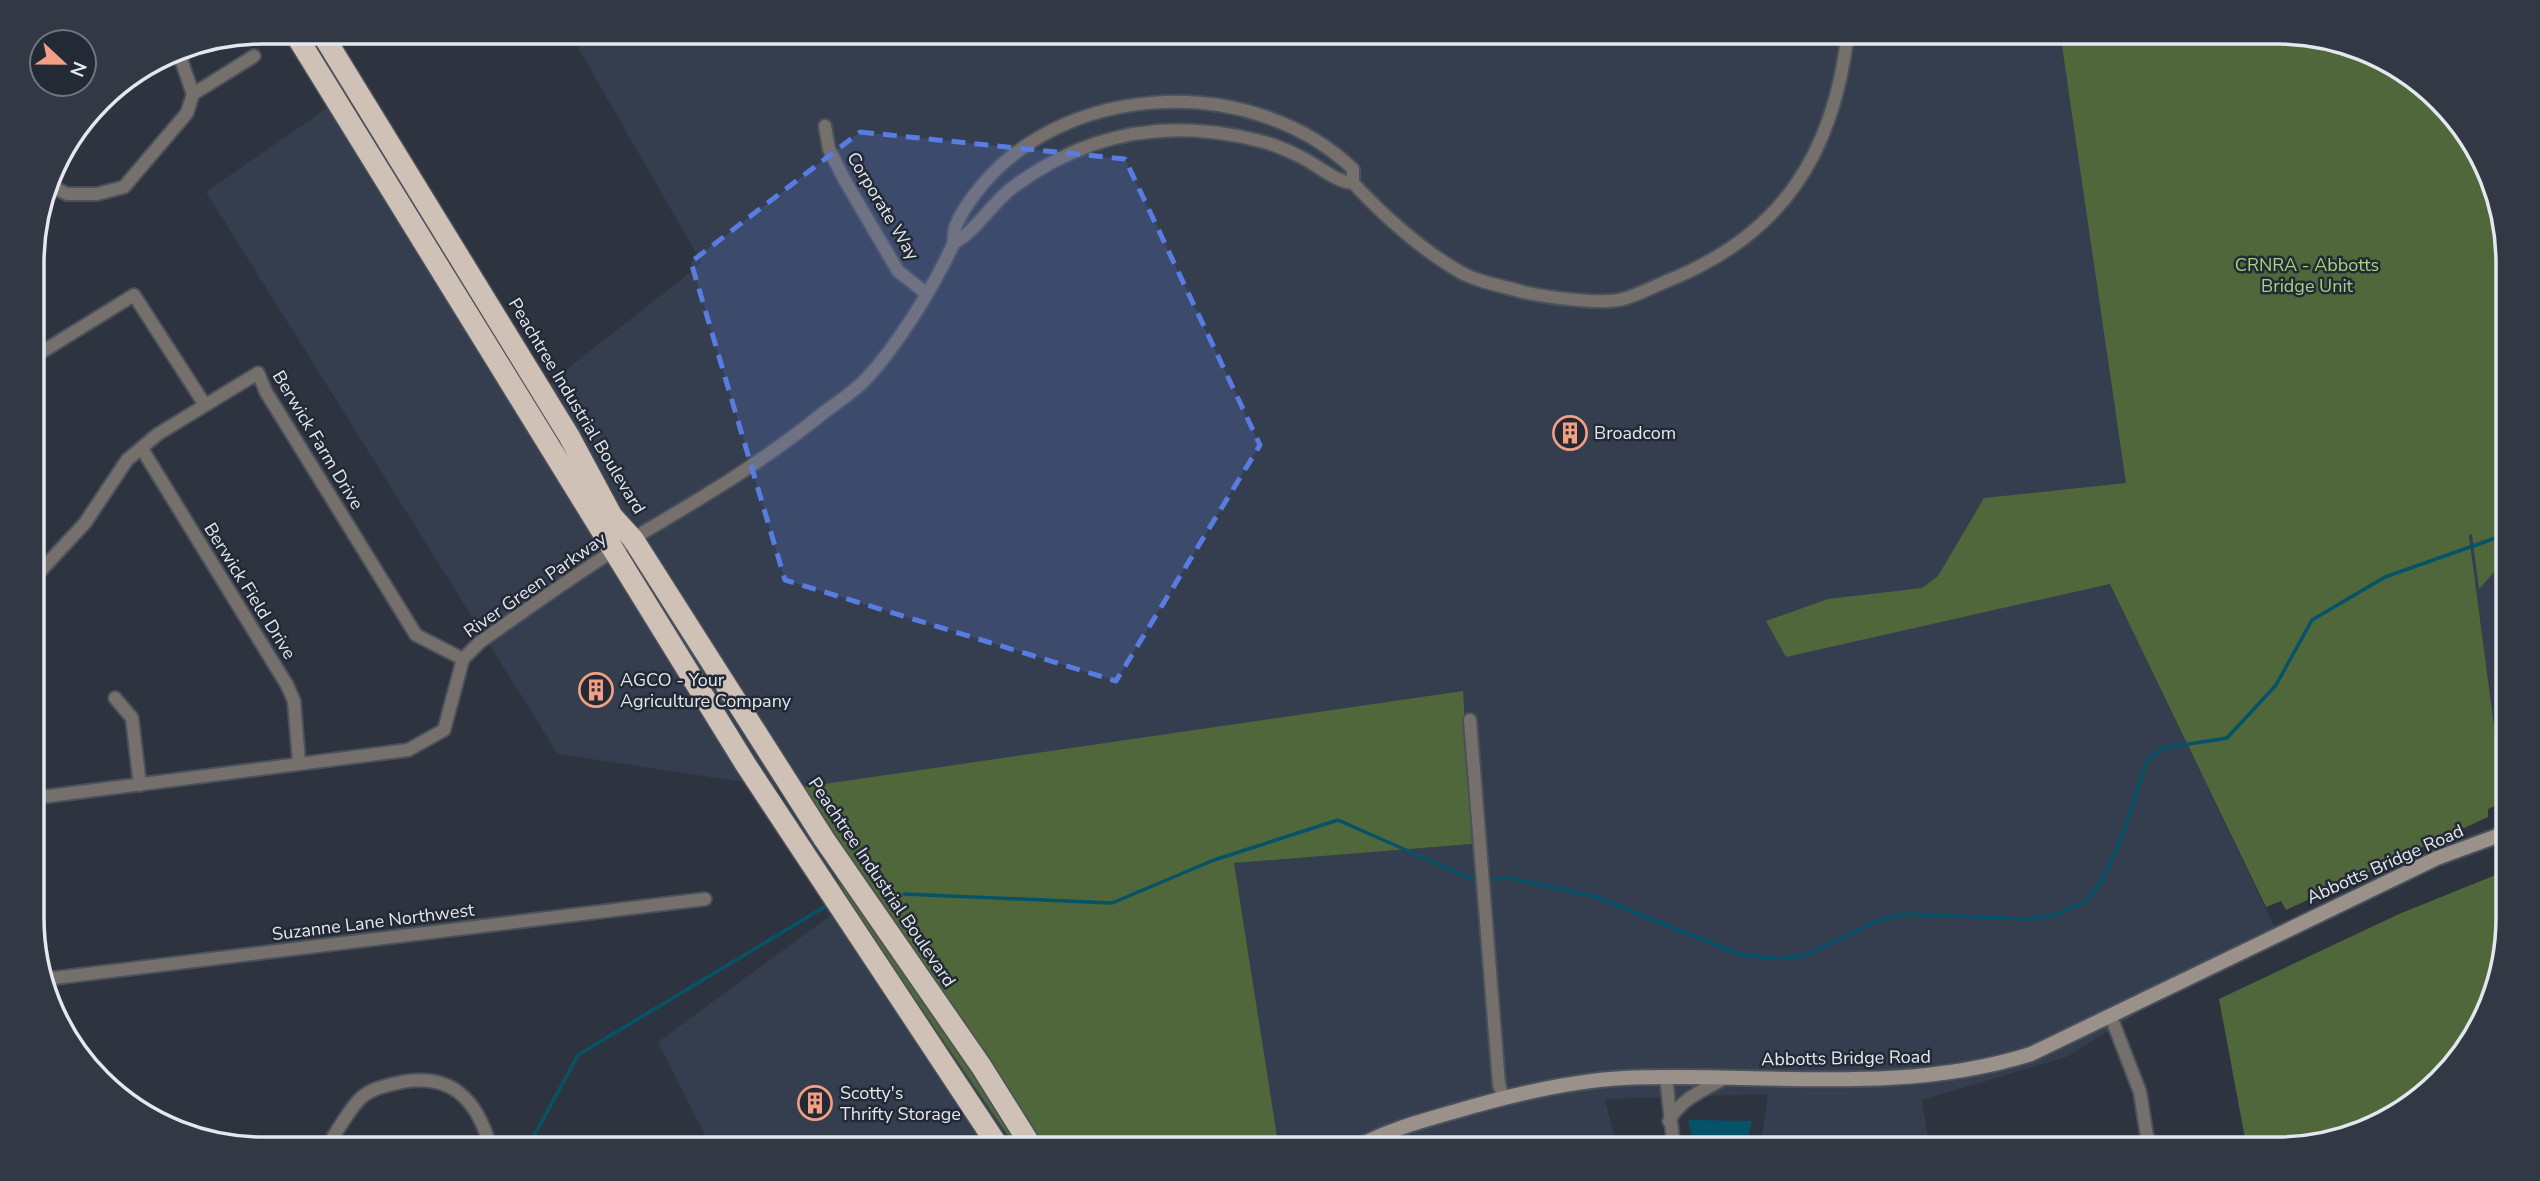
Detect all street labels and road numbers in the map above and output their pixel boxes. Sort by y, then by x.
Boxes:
street label: Corporate Way [841,147,925,265]
street label: Peachtree Industrial Boulevard [503,294,651,518]
street label: Berwick Farm Drive [267,366,369,514]
street label: Berwick Field Drive [198,518,302,664]
street label: River Green Parkway [459,526,612,643]
street label: Peachtree Industrial Boulevard [803,773,961,991]
street label: Abbotts Bridge Road [2303,819,2467,909]
street label: Suzanne Lane Northwest [271,898,476,946]
street label: Abbotts Bridge Road [1761,1045,1931,1071]

